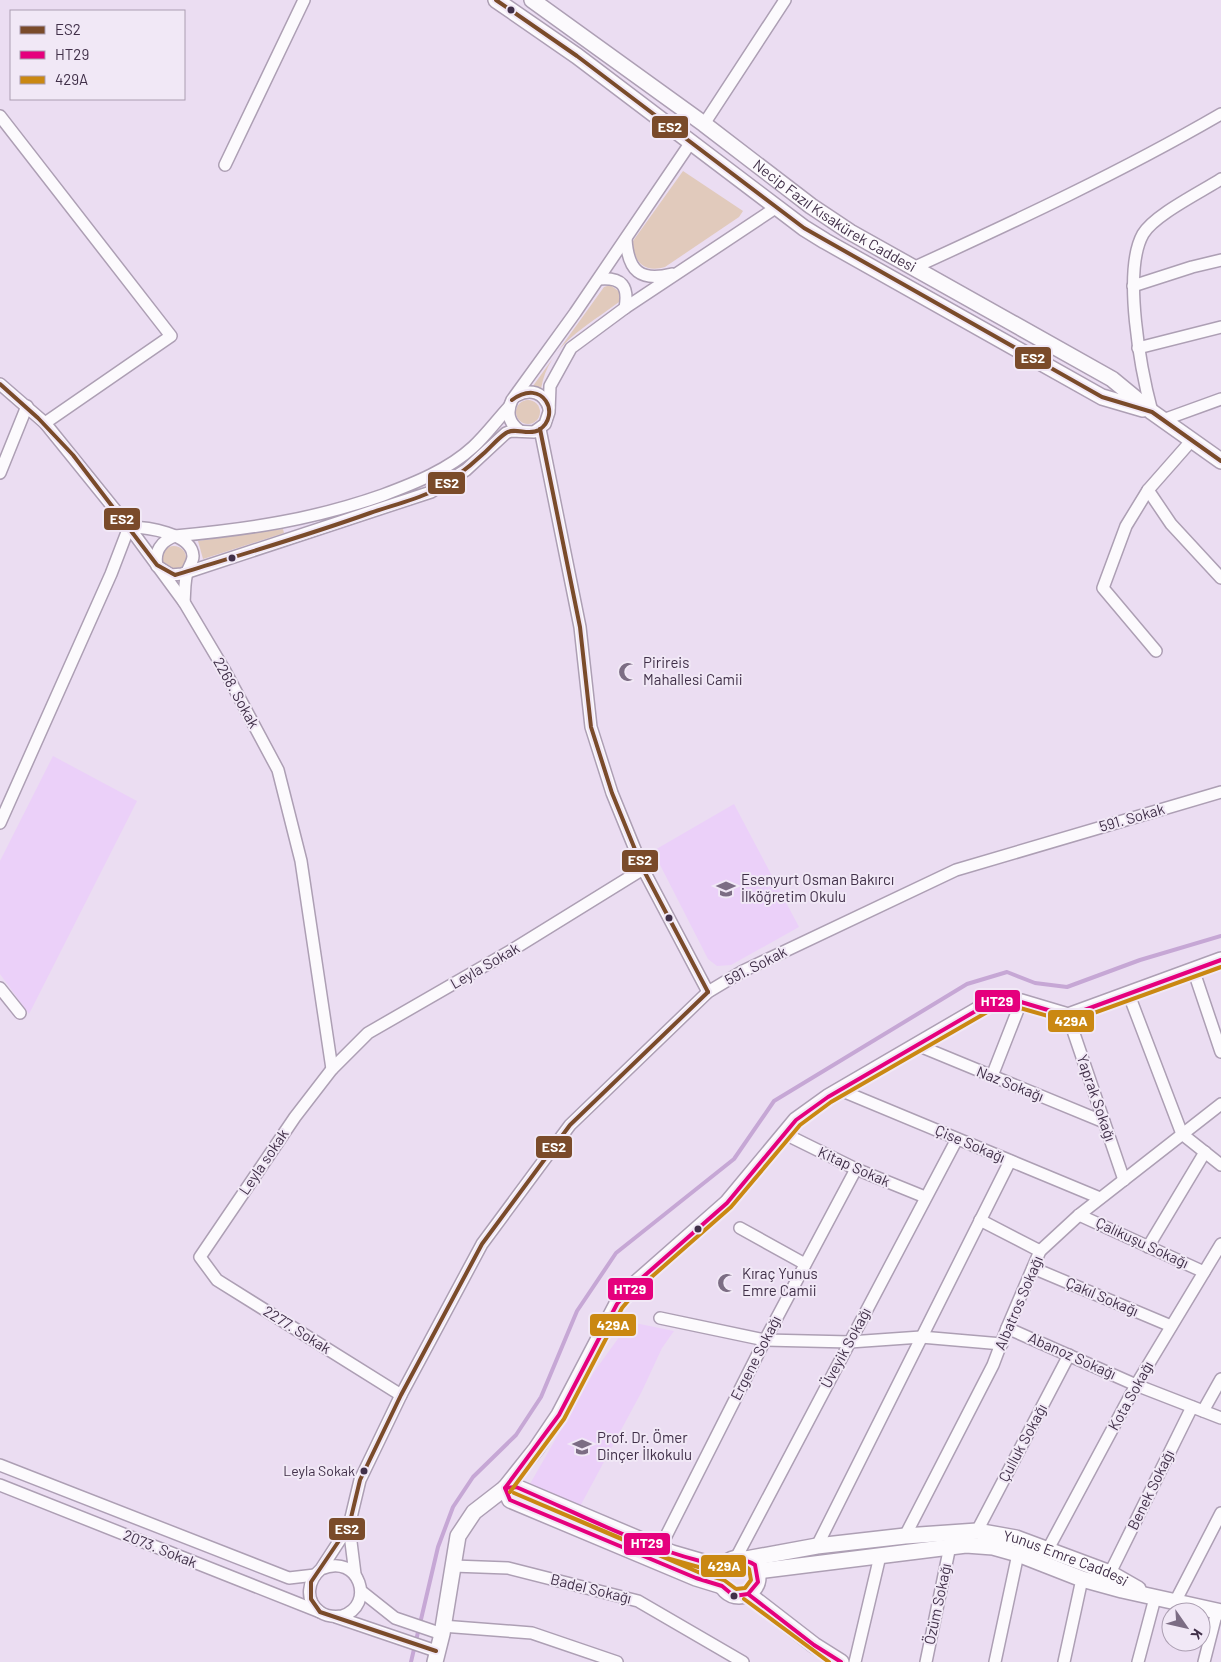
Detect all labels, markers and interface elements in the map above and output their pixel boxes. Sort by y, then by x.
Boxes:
unlabelled marker [506,5,516,15]
legend [10,10,185,100]
text: ES2 [55,20,81,38]
text: HT29 [55,45,89,63]
text: 429A [55,70,88,88]
line badge: ES2 [651,115,689,139]
text: ES2 [658,118,682,135]
street label: Necip Fazıl Kısakürek Caddesi [750,155,920,275]
line badge: ES2 [1014,346,1052,370]
text: ES2 [1021,349,1045,366]
line badge: ES2 [427,471,466,495]
text: ES2 [435,474,459,491]
line badge: ES2 [103,507,141,531]
text: ES2 [110,510,134,527]
unlabelled marker [227,553,237,563]
place label: Pirireis Mahallesi Camii [643,653,743,688]
street label: 2268. Sokak [210,654,264,732]
mosque icon: Pirireis Mahallesi Camii [617,661,639,683]
street label: 591. Sokak [1097,799,1167,835]
line badge: ES2 [621,849,659,873]
text: ES2 [628,851,652,868]
place label: Esenyurt Osman Bakırcı İlköğretim Okulu [741,870,894,905]
school or university icon: Esenyurt Osman Bakırcı İlköğretim Okulu [715,878,737,900]
unlabelled marker [664,913,674,923]
street label: Leyla Sokak [447,938,523,992]
street label: 591. Sokak [722,942,790,988]
line badge: HT29 [974,989,1021,1013]
text: HT29 [981,992,1013,1009]
line badge: 429A [1047,1009,1095,1033]
text: 429A [1054,1012,1088,1029]
street label: Yaprak Sokağı [1074,1052,1120,1143]
street label: Naz Sokağı [974,1061,1047,1105]
street label: Çise Sokağı [933,1120,1008,1166]
street label: Leyla sokak [235,1125,292,1198]
line badge: ES2 [535,1135,573,1159]
text: ES2 [542,1138,566,1155]
street label: Kitap Sokak [816,1142,894,1190]
street label: Çalıkuşu Sokağı [1093,1213,1192,1271]
unlabelled marker [693,1224,703,1234]
street label: Albatros Sokağı [990,1253,1046,1353]
place label: Kıraç Yunus Emre Camii [742,1264,818,1299]
mosque icon: Kıraç Yunus Emre Camii [716,1272,738,1294]
street label: Çakıl Sokağı [1063,1273,1141,1319]
line badge: HT29 [607,1277,654,1301]
text: HT29 [614,1280,646,1297]
street label: 2277. Sokak [260,1301,335,1357]
street label: Üveyik Sokağı [816,1304,874,1391]
street label: Ergene Sokağı [726,1312,784,1403]
line badge: 429A [589,1313,637,1337]
text: 429A [596,1316,630,1333]
street label: Abanoz Sokağı [1026,1328,1119,1382]
street label: Kota Sokağı [1104,1358,1157,1433]
street label: Çulluk Sokağı [994,1400,1050,1485]
place label: Prof. Dr. Ömer Dinçer İlkokulu [597,1428,692,1463]
school or university icon: Prof. Dr. Ömer Dinçer İlkokulu [571,1436,593,1458]
street label: Benek Sokağı [1123,1446,1177,1533]
place label: Leyla Sokak [283,1462,355,1479]
marker: Leyla Sokak [359,1466,369,1476]
line badge: ES2 [328,1517,366,1541]
text: ES2 [335,1520,359,1537]
street label: 2073. Sokak [121,1525,200,1571]
street label: Yunus Emre Caddesi [1002,1526,1132,1590]
line badge: HT29 [623,1532,671,1556]
text: HT29 [631,1534,663,1551]
line badge: 429A [700,1554,747,1578]
text: 429A [707,1557,741,1574]
street label: Özüm Sokağı [920,1561,954,1646]
street label: Badel Sokağı [549,1569,634,1607]
unlabelled marker [729,1591,739,1601]
north arrow [1161,1602,1211,1652]
text: K [1188,1626,1207,1643]

